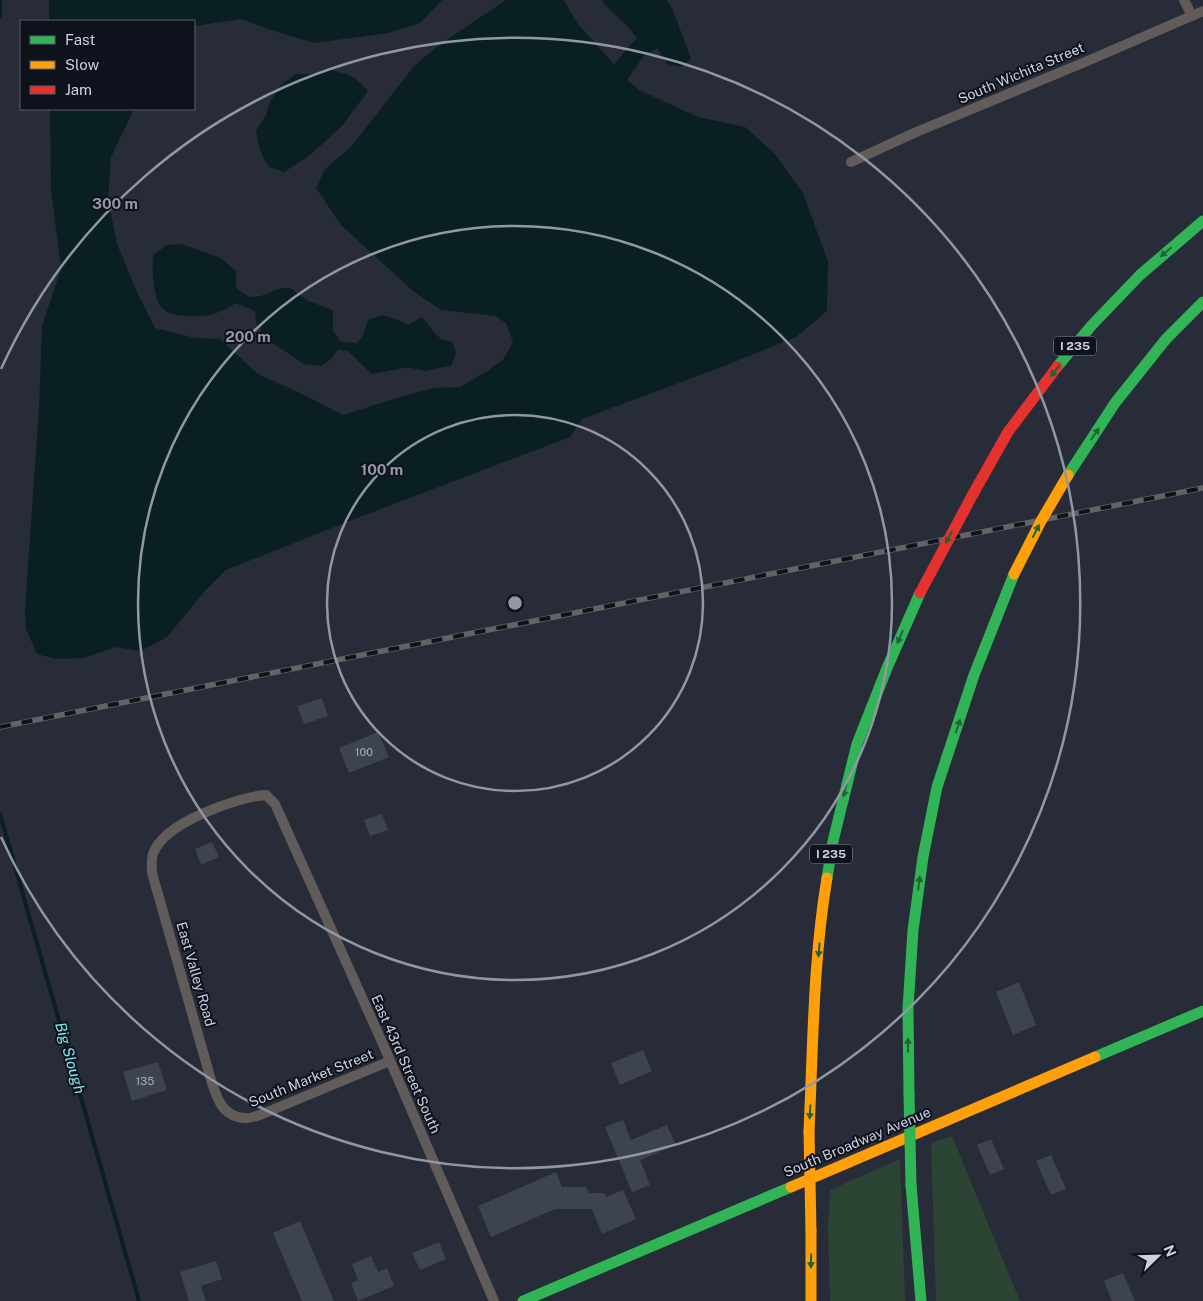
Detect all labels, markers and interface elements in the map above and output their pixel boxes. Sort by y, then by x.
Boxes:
legend [20,20,195,110]
text: Fast [65,31,95,48]
street label: South Wichita Street [956,39,1086,107]
text: Slow [65,56,100,73]
text: Jam [65,81,92,98]
text: 300 m [92,195,138,212]
one-way arrow [1160,247,1173,258]
text: 200 m [225,328,271,345]
road number: I 235 [1054,336,1096,356]
one-way arrow [1050,364,1060,377]
one-way arrow [1090,428,1100,441]
text: 100 m [361,461,403,478]
one-way arrow [1032,523,1040,538]
one-way arrow [945,530,953,544]
centre of rings [506,594,524,612]
one-way arrow [896,630,904,644]
one-way arrow [954,718,962,733]
house number: 100 [355,746,373,758]
one-way arrow [841,782,849,797]
road number: I 235 [810,844,852,864]
one-way arrow [915,875,923,891]
street label: East Valley Road [173,920,219,1028]
one-way arrow [815,942,823,958]
street label: East 43rd Street South [368,992,444,1136]
water label: Big Slough [52,1020,89,1096]
one-way arrow [904,1037,912,1053]
street label: South Market Street [246,1046,376,1110]
house number: 135 [136,1075,154,1087]
street label: South Broadway Avenue [781,1104,933,1180]
one-way arrow [806,1104,814,1120]
north arrow [1133,1231,1183,1281]
text: N [1160,1243,1179,1259]
one-way arrow [807,1253,815,1269]

